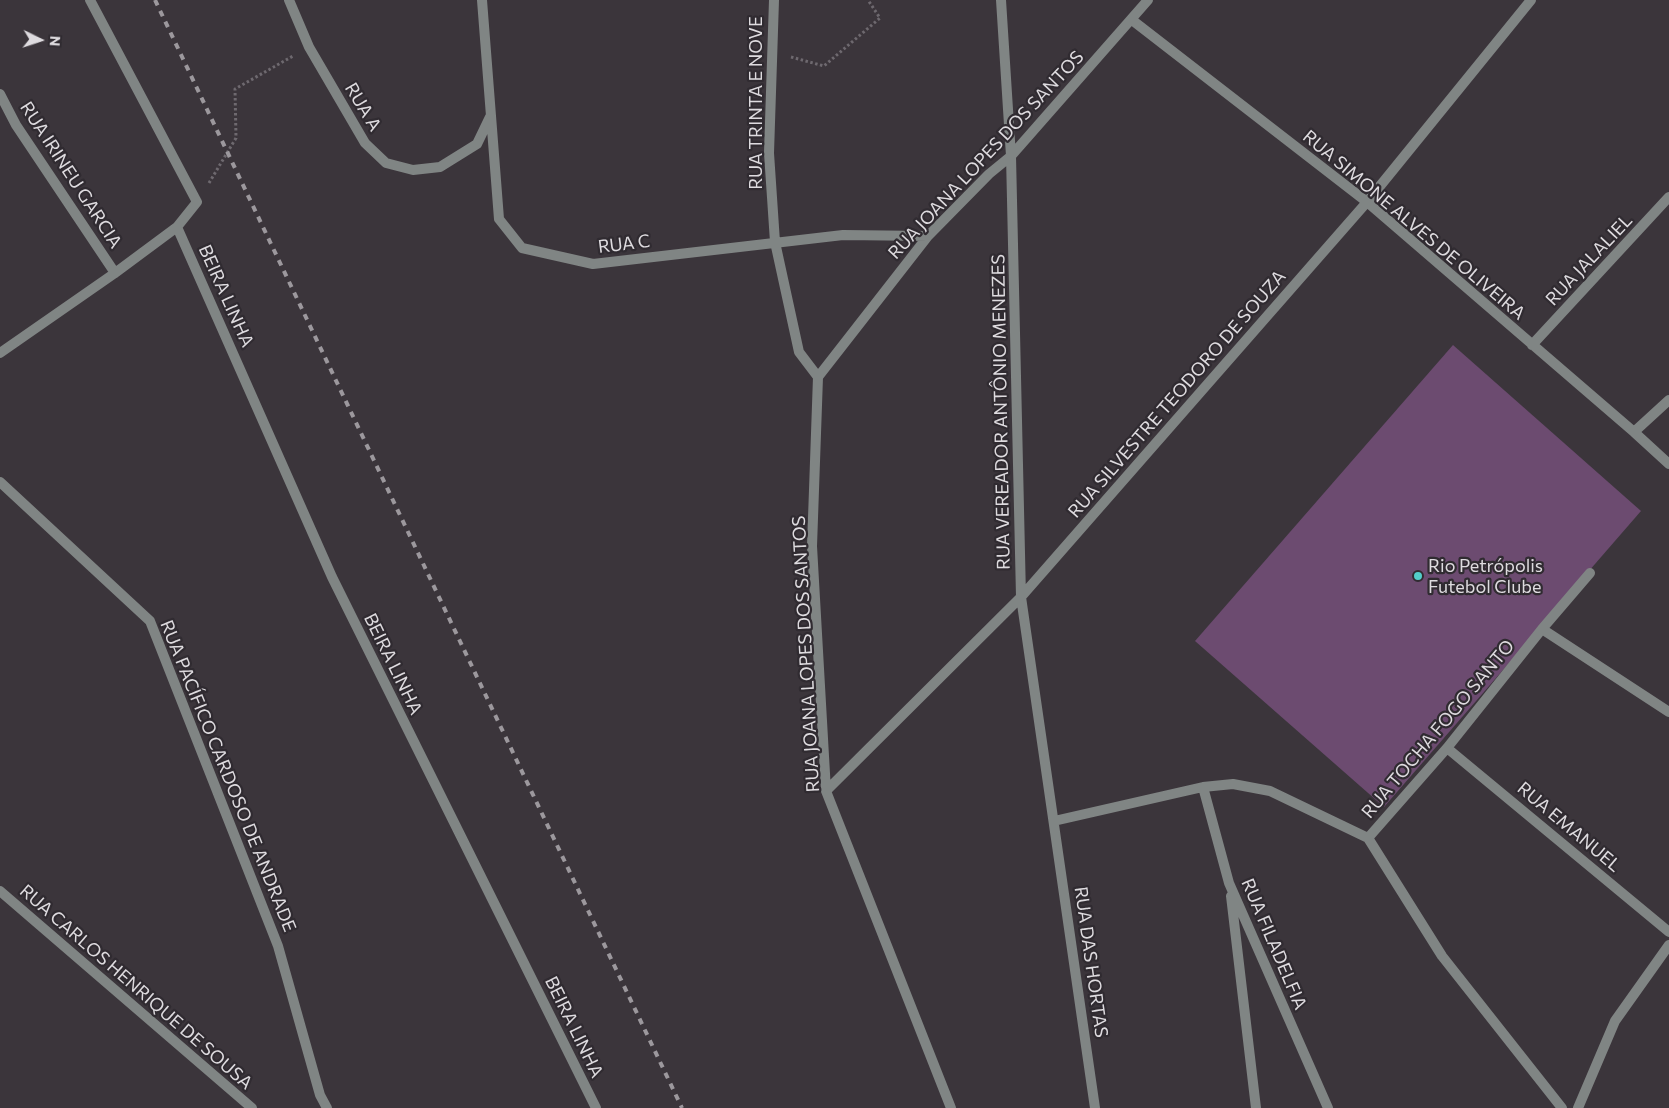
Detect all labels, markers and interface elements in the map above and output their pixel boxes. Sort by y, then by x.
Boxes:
north arrow [15,15,65,65]
street label: RUA TRINTA E NOVE [745,16,767,190]
text: N [47,35,64,47]
street label: RUA JOANA LOPES DOS SANTOS [884,46,1088,264]
street label: RUA A [340,79,386,135]
street label: RUA IRINEU GARCIA [16,98,126,252]
street label: RUA SIMONE ALVES DE OLIVEIRA [1299,126,1529,324]
street label: RUA JALALIEL [1541,210,1637,310]
street label: RUA C [597,230,651,258]
street label: BEIRA LINHA [194,241,258,351]
street label: RUA VEREADOR ANTÔNIO MENEZES [987,254,1015,570]
street label: RUA SILVESTRE TEODORO DE SOUZA [1064,266,1290,522]
street label: RUA JOANA LOPES DOS SANTOS [788,515,824,793]
place label: Rio Petrópolis Futebol Clube [1428,555,1543,598]
marker: Rio Petrópolis Futebol Clube [1412,570,1424,582]
street label: BEIRA LINHA [359,610,427,718]
street label: RUA PACÍFICO CARDOSO DE ANDRADE [155,617,301,935]
street label: RUA TOCHA FOGO SANTO [1357,635,1519,823]
street label: RUA EMANUEL [1513,778,1625,876]
street label: RUA FILADELFIA [1237,875,1311,1013]
street label: RUA CARLOS HENRIQUE DE SOUSA [15,880,257,1094]
street label: RUA DAS HORTAS [1070,885,1112,1039]
street label: BEIRA LINHA [540,973,608,1081]

